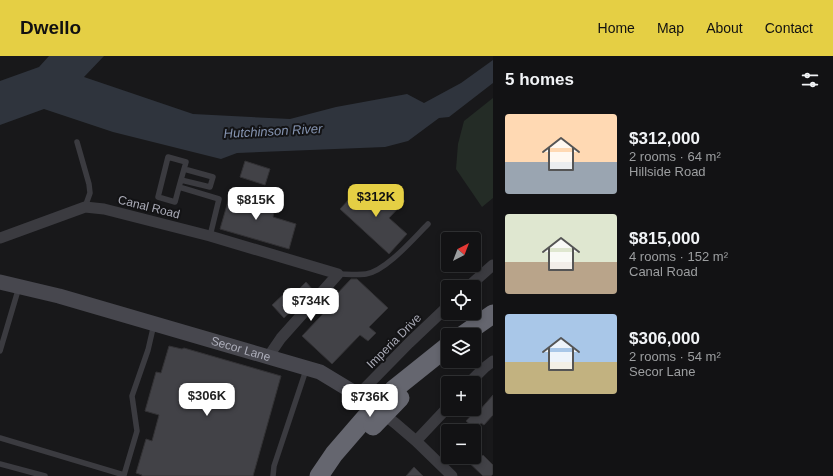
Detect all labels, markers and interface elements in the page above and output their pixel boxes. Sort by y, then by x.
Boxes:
text: Dwello [20,17,81,38]
text: Home [598,20,635,36]
text: Map [657,20,684,36]
text: About [706,20,743,36]
text: Contact [765,20,813,36]
icon: filters [799,69,821,91]
text: 5 homes [505,70,574,89]
water label: Hutchinson River [223,121,323,141]
text: $312,000 [629,129,700,148]
icon: home [537,130,585,178]
text: 2 rooms · 64 m² [629,149,721,164]
text: Hillside Road [629,164,706,179]
pin: $312K [348,184,404,218]
pin: $815K [228,187,284,221]
text: $312K [357,189,395,204]
text: $815K [237,192,275,207]
street label: Canal Road [117,193,181,221]
text: $815,000 [629,229,700,248]
icon: home [537,230,585,278]
north arrow [441,232,481,272]
map controls [441,232,481,464]
text: 4 rooms · 152 m² [629,249,728,264]
text: Canal Road [629,264,698,279]
button: locate [441,280,481,320]
pin: $734K [283,288,339,322]
text: $734K [292,293,330,308]
street label: Imperia Drive [364,311,424,371]
button: layers [441,328,481,368]
text: $306,000 [629,329,700,348]
icon: home [537,330,585,378]
street label: Secor Lane [209,334,273,364]
text: 2 rooms · 54 m² [629,349,721,364]
text: Secor Lane [629,364,696,379]
button: + [441,376,481,416]
pin: $306K [179,383,235,417]
pin: $736K [342,384,398,418]
text: $306K [188,388,226,403]
text: $736K [351,389,389,404]
button: − [441,424,481,464]

